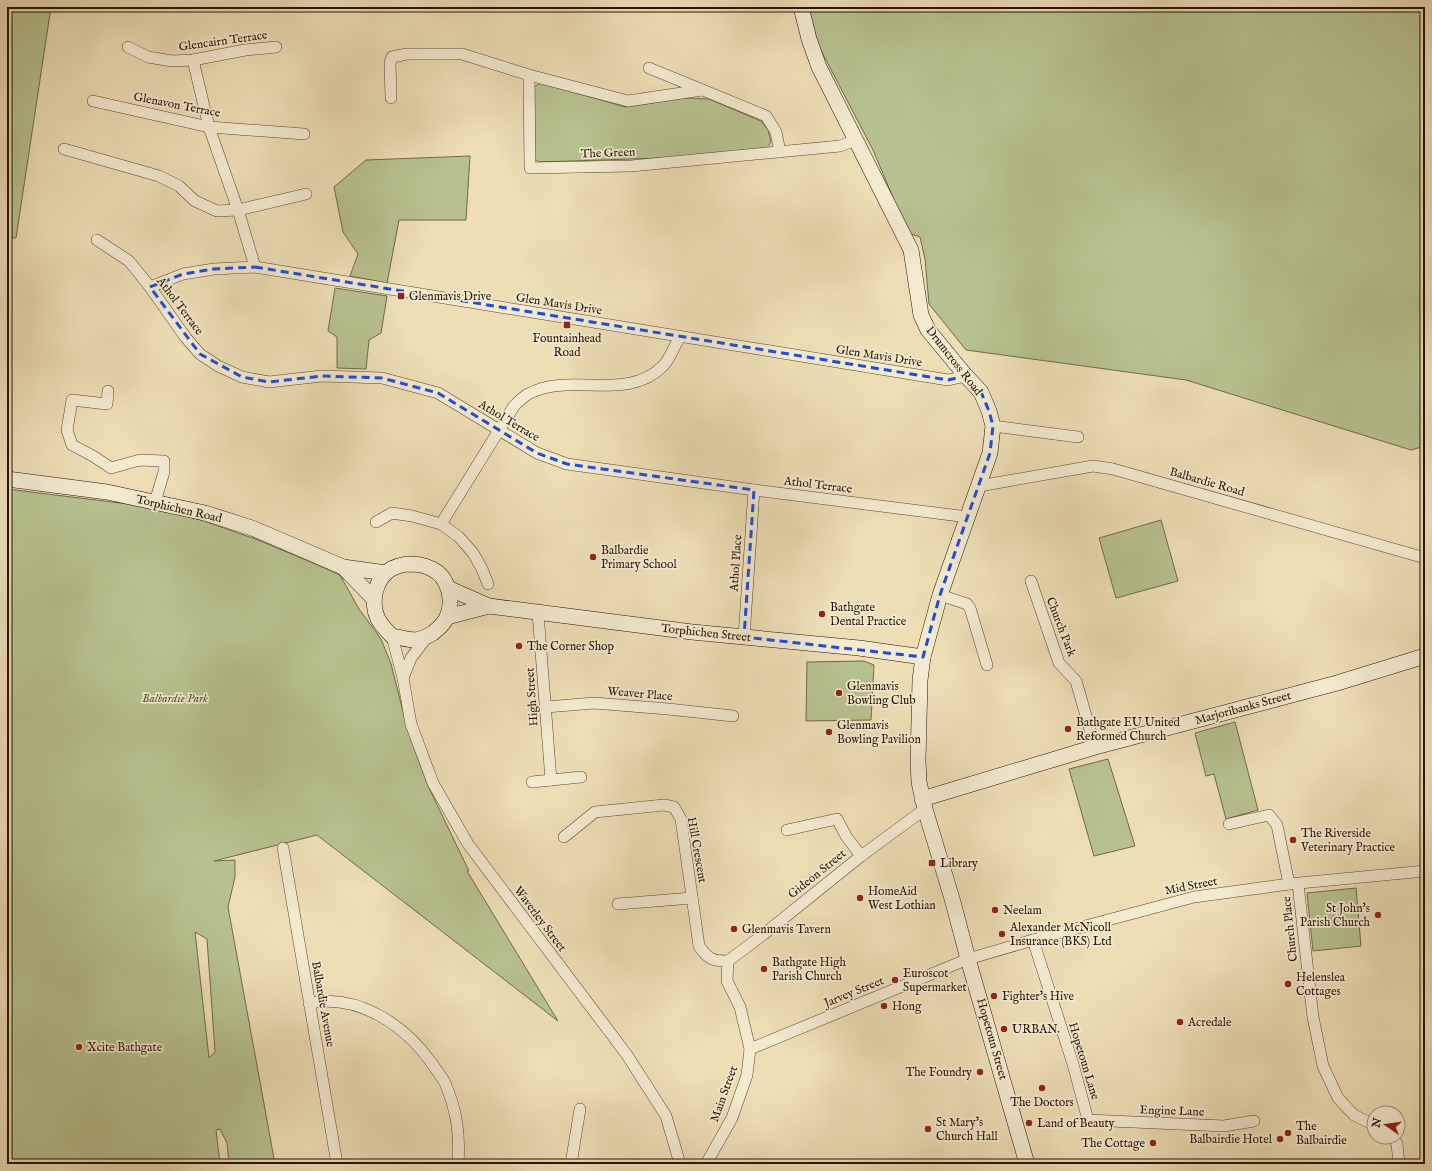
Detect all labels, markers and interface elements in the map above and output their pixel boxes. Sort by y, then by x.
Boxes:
street label: Glencairn Terrace [178,27,269,55]
street label: Glenavon Terrace [132,89,222,121]
street label: The Green [580,145,636,161]
street label: Athol Terrace [153,273,207,338]
place label: Glenmavis Drive [409,289,492,304]
street label: Glen Mavis Drive [515,290,604,318]
marker: Glenmavis Drive [396,291,406,301]
marker: Fountainhead Road [562,320,572,330]
street label: Drumcross Road [922,323,986,399]
place label: Fountainhead Road [533,331,602,360]
street label: Glen Mavis Drive [835,342,924,370]
street label: Athol Terrace [475,396,543,445]
street label: Balbardie Road [1168,464,1247,500]
street label: Athol Terrace [782,473,854,497]
street label: Torphichen Road [134,492,224,527]
street label: Athol Place [726,534,746,593]
place label: Balbardie Primary School [601,543,677,572]
marker: Balbardie Primary School [588,552,598,562]
street label: Church Park [1043,595,1079,659]
place label: Bathgate Dental Practice [830,600,907,629]
marker: Bathgate Dental Practice [817,609,827,619]
street label: Torphichen Street [660,621,752,646]
place label: The Corner Shop [527,639,615,655]
marker: The Corner Shop [514,641,524,651]
street label: High Street [522,667,542,727]
place label: Glenmavis Bowling Club [847,679,916,708]
street label: Weaver Place [607,684,674,704]
marker: Glenmavis Bowling Club [834,688,844,698]
street label: Marjoribanks Street [1193,688,1293,728]
park label: Balbardie Park [142,691,208,706]
place label: Bathgate EU United Reformed Church [1076,715,1181,744]
place label: Glenmavis Bowling Pavilion [837,718,921,747]
marker: Bathgate EU United Reformed Church [1063,724,1073,734]
marker: Glenmavis Bowling Pavilion [824,727,834,737]
street label: Hill Crescent [684,816,710,884]
place label: The Riverside Veterinary Practice [1300,826,1396,855]
marker: The Riverside Veterinary Practice [1288,835,1298,845]
street label: Gideon Street [785,846,849,902]
place label: Library [940,856,978,871]
marker: Library [927,858,937,868]
street label: Mid Street [1163,874,1219,898]
street label: Waverley Street [511,883,569,955]
place label: HomeAid West Lothian [868,884,936,913]
marker: HomeAid West Lothian [855,893,865,903]
street label: Church Place [1279,895,1301,962]
place label: St John's Parish Church [1300,901,1371,930]
place label: Neelam [1003,903,1042,918]
marker: Neelam [990,905,1000,915]
marker: St John's Parish Church [1373,910,1383,920]
place label: Alexander McNicoll Insurance (BKS) Ltd [1009,920,1112,949]
place label: Glenmavis Tavern [742,922,831,937]
marker: Glenmavis Tavern [729,924,739,934]
marker: Alexander McNicoll Insurance (BKS) Ltd [997,929,1007,939]
place label: Bathgate High Parish Church [772,955,847,984]
street label: Balbardie Avenue [308,960,338,1049]
marker: Bathgate High Parish Church [759,964,769,974]
place label: Euroscot Supermarket [903,966,967,996]
place label: Helenslea Cottages [1296,970,1346,999]
street label: Jarvey Street [820,973,887,1012]
marker: Euroscot Supermarket [890,975,900,985]
marker: Helenslea Cottages [1283,979,1293,989]
place label: Fighter's Hive [1002,989,1074,1004]
marker: Fighter's Hive [989,991,999,1001]
street label: Hopetoun Street [972,996,1011,1082]
place label: Hong [892,999,922,1014]
marker: Hong [879,1001,889,1011]
place label: Acredale [1187,1015,1232,1030]
marker: Acredale [1175,1017,1185,1027]
street label: Hopetoun Lane [1064,1021,1103,1102]
place label: URBAN. [1012,1022,1060,1037]
marker: URBAN. [999,1024,1009,1034]
place label: Xcite Bathgate [87,1040,163,1055]
marker: Xcite Bathgate [74,1042,84,1052]
street label: Main Street [707,1064,741,1124]
place label: The Foundry [905,1065,972,1080]
marker: The Foundry [975,1067,985,1077]
marker: The Doctors [1037,1083,1047,1093]
place label: The Doctors [1010,1095,1074,1110]
street label: Engine Lane [1139,1102,1205,1120]
north arrow [1366,1105,1406,1145]
place label: St Mary's Church Hall [936,1115,998,1144]
place label: Land of Beauty [1037,1116,1115,1131]
text: N [1369,1116,1385,1130]
marker: Land of Beauty [1024,1118,1034,1128]
place label: The Balbairdie [1296,1119,1347,1148]
marker: St Mary's Church Hall [923,1124,933,1134]
marker: The Balbairdie [1283,1128,1293,1138]
place label: Balbairdie Hotel [1189,1132,1273,1147]
marker: Balbairdie Hotel [1275,1134,1285,1144]
place label: The Cottage [1081,1136,1145,1151]
marker: The Cottage [1148,1138,1158,1148]

